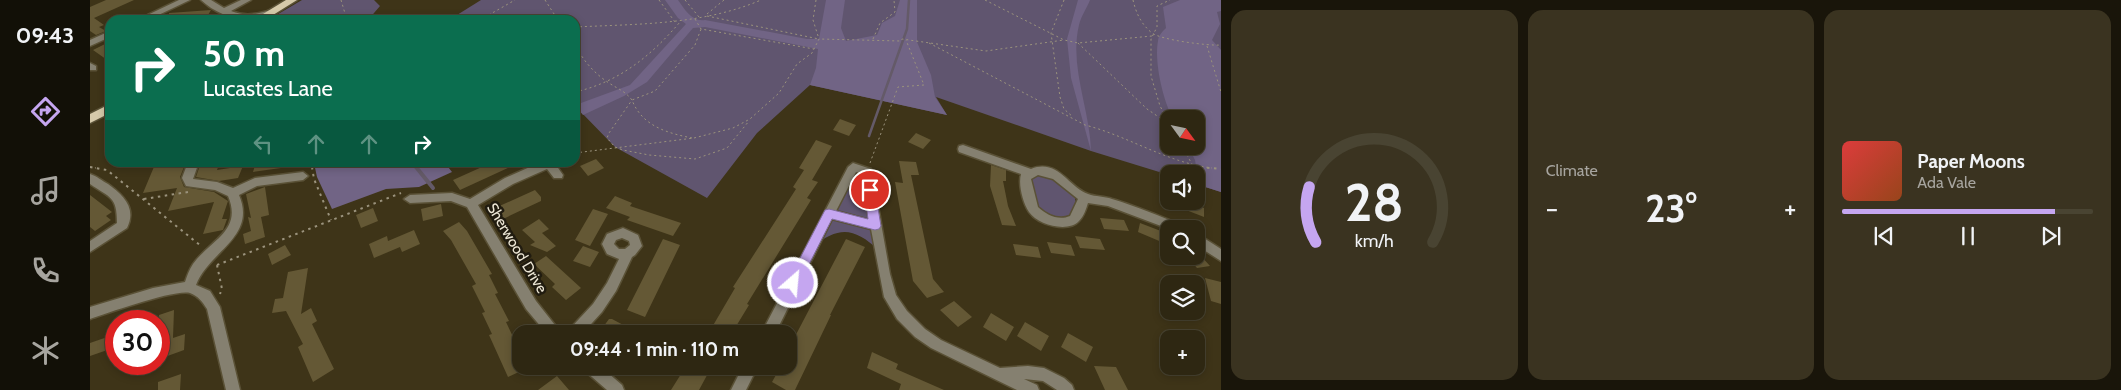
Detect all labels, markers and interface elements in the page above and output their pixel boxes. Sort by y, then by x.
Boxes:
text: 09:43 [16,22,74,49]
text: 50 m [203,32,285,75]
icon: right [120,35,185,100]
text: Lucastes Lane [203,75,333,102]
icon: directions [28,94,63,129]
north arrow [1160,110,1205,155]
map controls [1160,110,1205,375]
icon: left [249,130,277,158]
icon: ahead [302,130,330,158]
icon: ahead [355,130,383,158]
icon: right [408,130,436,158]
text: Paper Moons [1917,150,2025,173]
text: Climate [1546,161,1598,180]
button: sound [1160,165,1205,210]
pin [849,169,891,211]
text: 28 [1345,171,1404,234]
icon: music [28,173,63,208]
text: Ada Vale [1917,173,1976,192]
icon: arrive [856,176,884,204]
text: 23° [1645,185,1697,232]
text: − [1546,191,1558,225]
text: + [1784,191,1796,225]
street label: Sherwood Drive [483,200,551,297]
button: search [1160,220,1205,265]
icon: previous [1870,222,1898,250]
icon: pause [1954,222,1982,250]
icon: next [2037,222,2065,250]
text: km/h [1355,230,1394,251]
icon: phone [28,253,63,288]
position arrow [766,256,818,308]
button: layers [1160,275,1205,320]
speed limit sign: 30 [105,310,170,375]
button: + [1160,330,1205,375]
icon: climate [28,333,63,368]
text: 09:44 · 1 min · 110 m [570,338,739,361]

